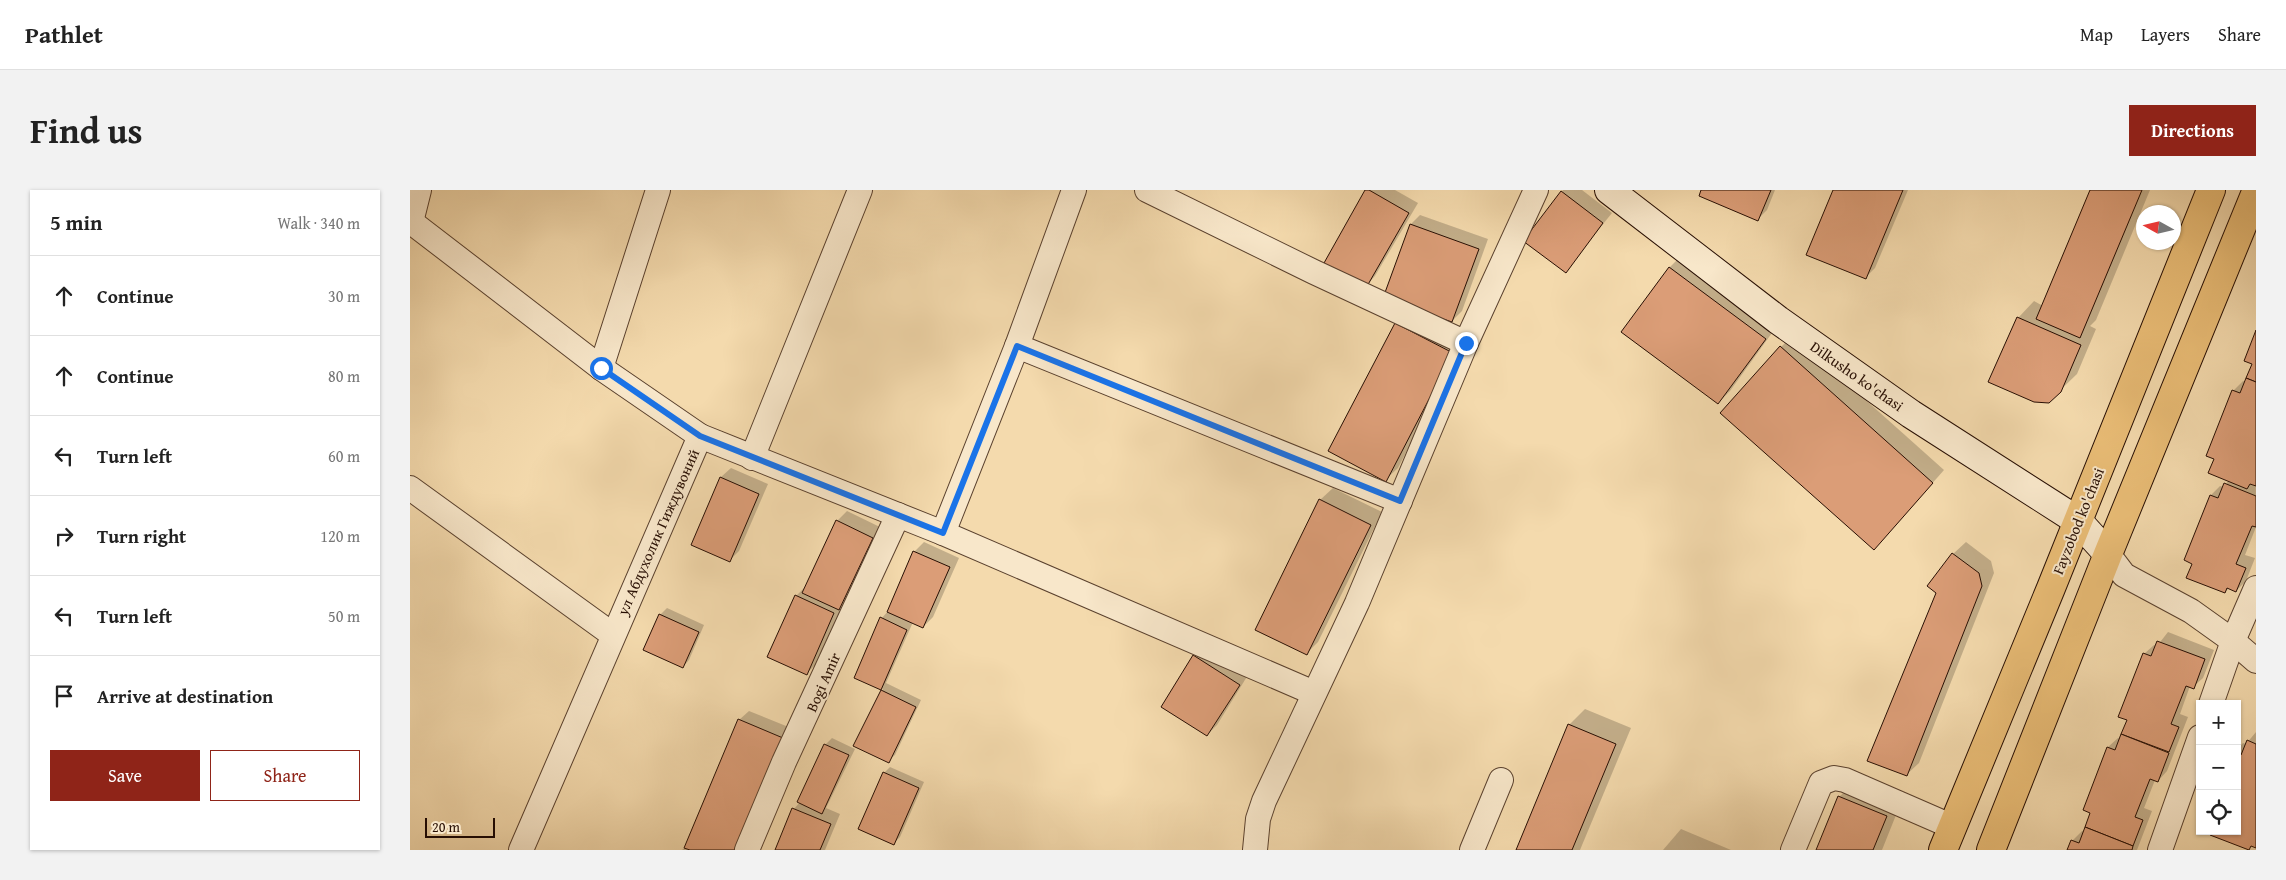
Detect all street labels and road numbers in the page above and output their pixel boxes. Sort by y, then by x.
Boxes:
street label: Dilkusho ko'chasi [1806,336,1908,416]
street label: ул Абдухолик Гиждувоний [611,446,704,619]
street label: Fayzobod ko'chasi [2047,465,2109,577]
street label: Bogi Amir [801,649,845,715]

